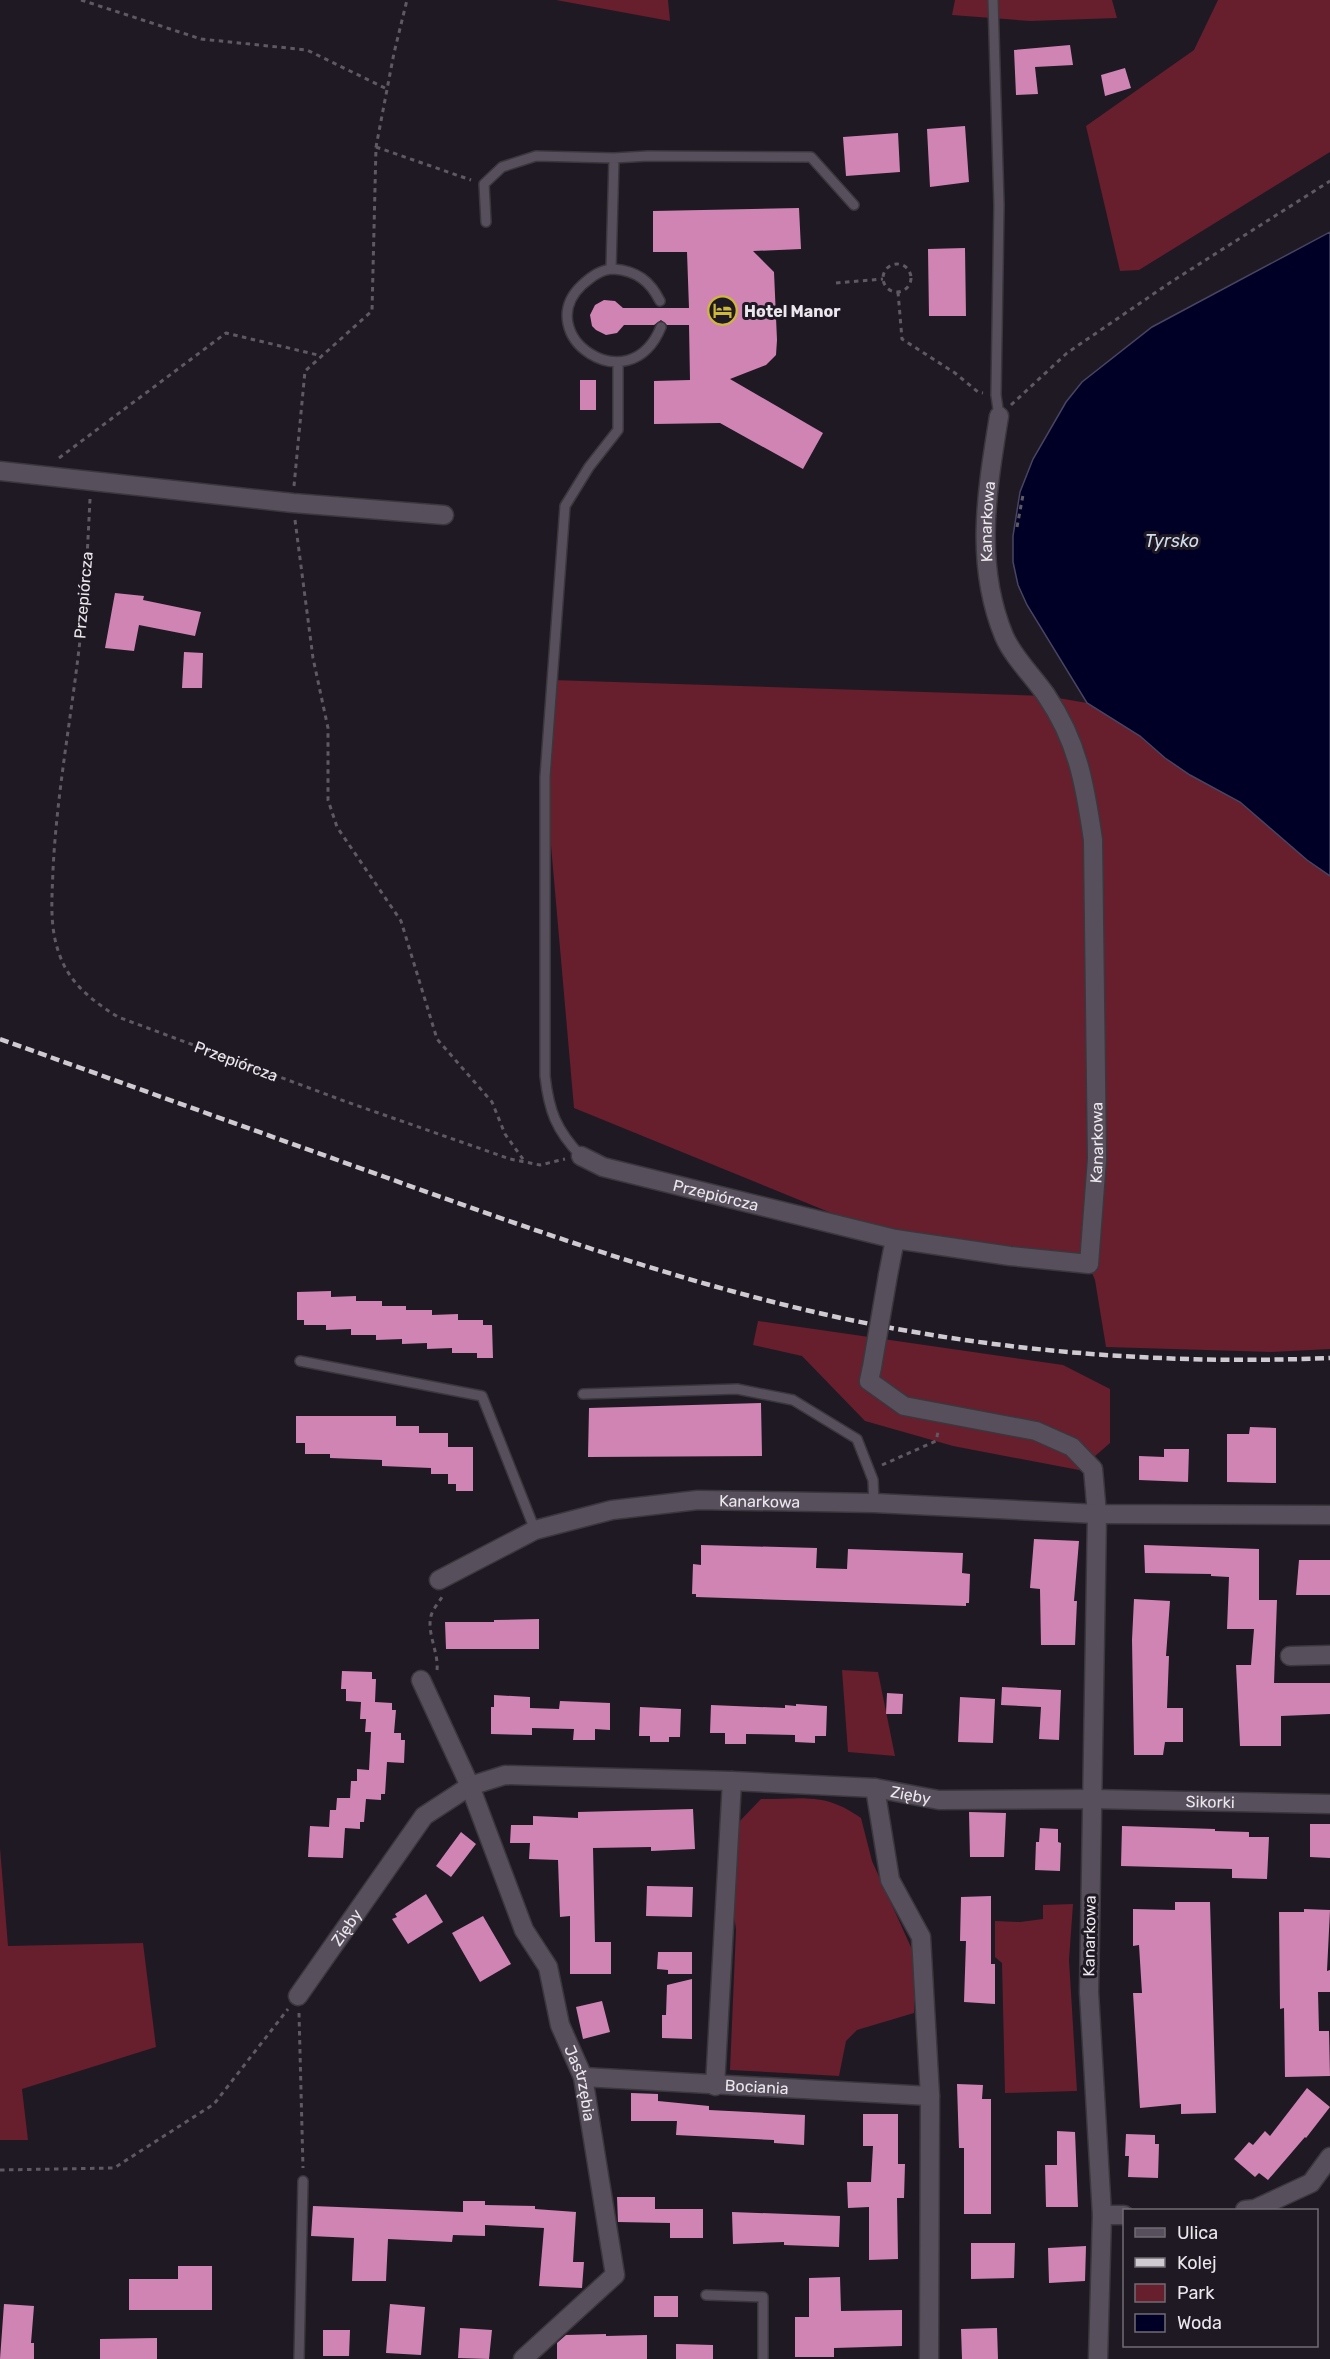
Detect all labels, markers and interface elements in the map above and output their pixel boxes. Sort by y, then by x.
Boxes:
hotel icon: Hotel Manor [707,295,739,327]
place label: Hotel Manor [744,302,841,321]
street label: Kanarkowa [977,480,999,563]
water label: Tyrsko [1145,530,1199,552]
street label: Przepiórcza [70,551,97,640]
street label: Przepiórcza [192,1037,281,1086]
street label: Kanarkowa [1086,1102,1107,1184]
street label: Przepiórcza [671,1176,761,1215]
street label: Kanarkowa [719,1491,800,1512]
street label: Zięby [889,1782,933,1808]
street label: Sikorki [1186,1792,1235,1812]
street label: Kanarkowa [1079,1895,1100,1977]
street label: Zięby [327,1905,366,1950]
street label: Jastrzębia [560,2042,599,2123]
street label: Bociania [724,2076,789,2098]
legend [1123,2209,1318,2347]
text: Ulica [1177,2222,1218,2244]
text: Kolej [1177,2252,1217,2274]
text: Park [1177,2282,1215,2304]
text: Woda [1177,2312,1222,2334]

